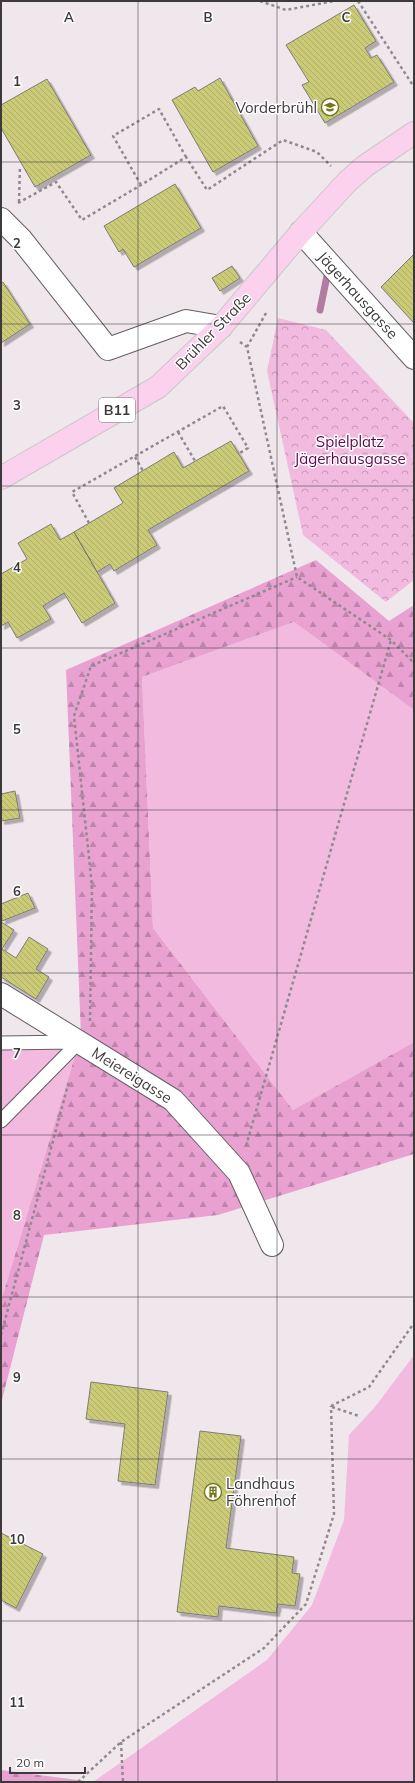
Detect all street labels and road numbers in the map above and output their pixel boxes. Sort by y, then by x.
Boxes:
street label: Jägerhausgasse [314,247,402,343]
street label: Brühler Straße [171,288,255,374]
road number: B11 [99,398,135,422]
street label: Meiereigasse [88,1043,176,1107]

